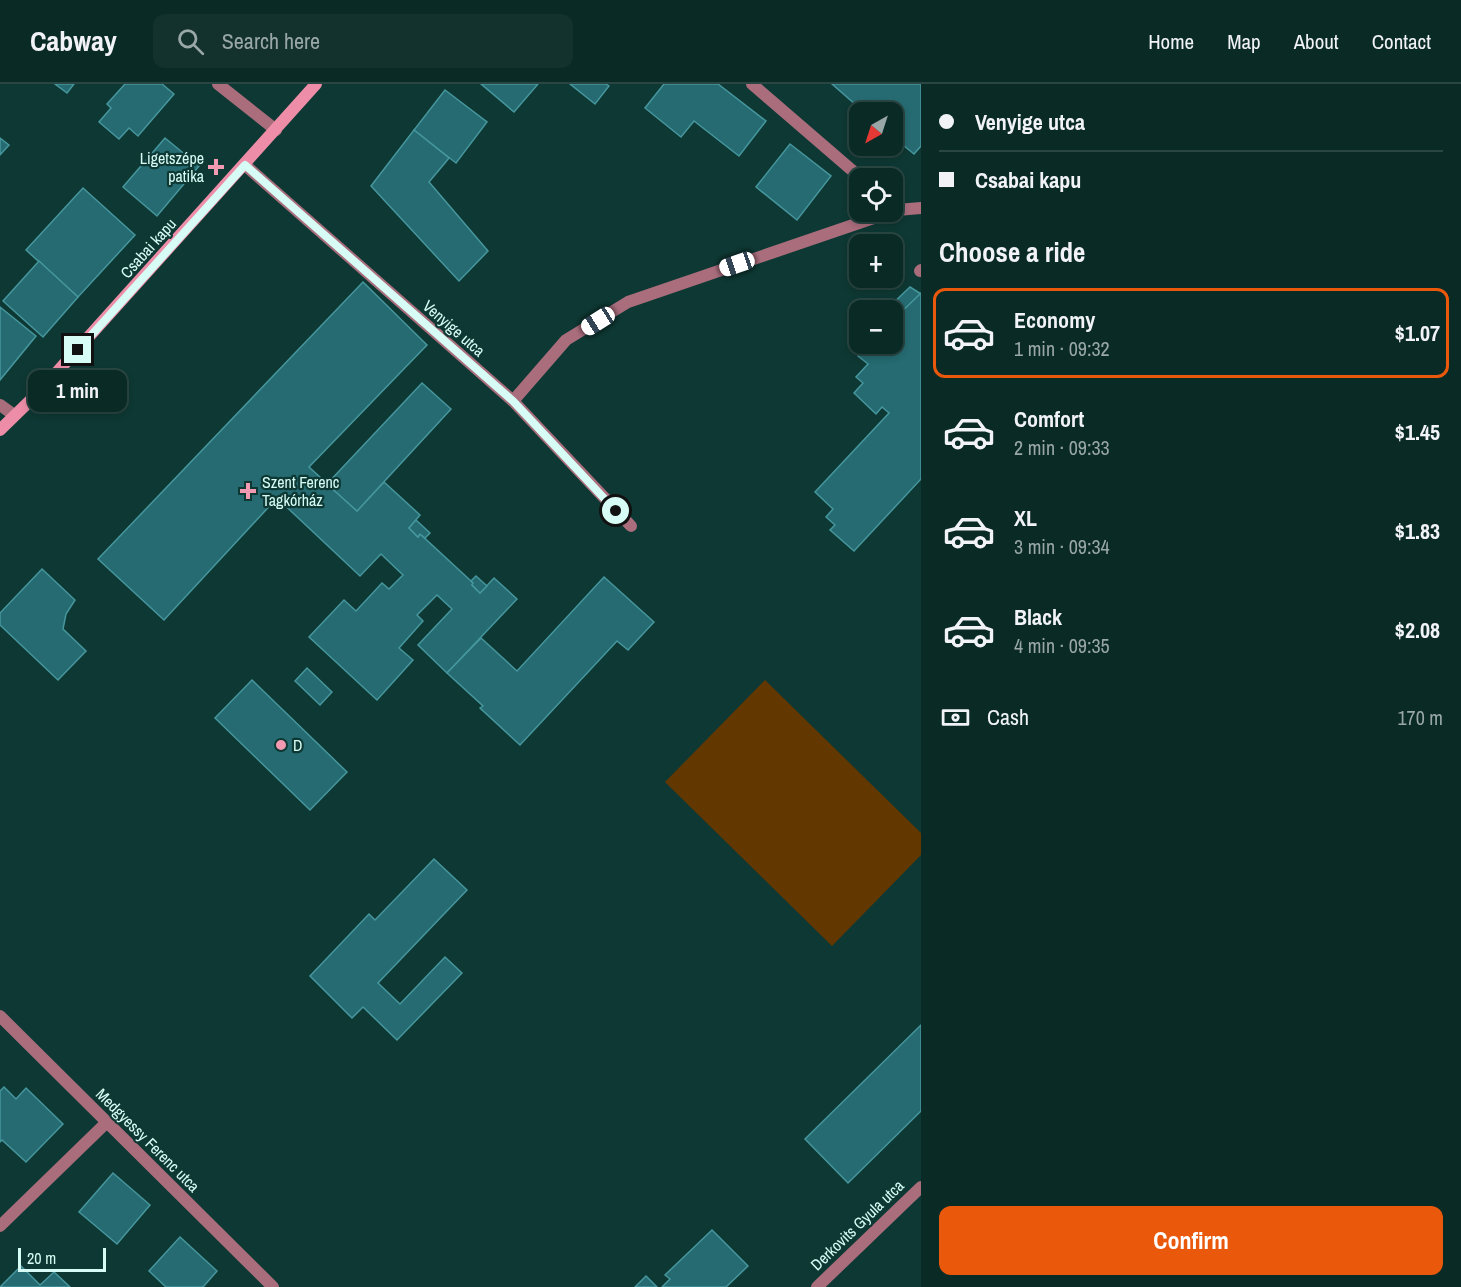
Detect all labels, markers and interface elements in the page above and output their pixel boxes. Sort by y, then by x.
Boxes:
search box [153,14,573,68]
text: Cabway [30,22,117,60]
icon: search [174,25,207,58]
text: Search here [222,26,320,56]
text: Home [1148,27,1194,56]
text: Map [1227,27,1261,56]
text: About [1294,27,1339,56]
text: Contact [1372,27,1431,56]
north arrow [849,102,903,156]
map controls [849,102,903,354]
text: Venyige utca [975,107,1085,137]
place label: Ligetszépe patika [140,147,205,187]
marker: Ligetszépe patika [209,160,223,174]
text: Csabai kapu [975,165,1081,195]
button: locate [849,168,903,222]
street label: Csabai kapu [115,213,181,283]
button: + [849,234,903,288]
text: Choose a ride [939,234,1085,270]
car [717,250,757,278]
street label: Venyige utca [418,295,490,362]
button: − [849,300,903,354]
car [578,304,618,338]
text: Economy [1014,305,1095,335]
icon: car [942,306,996,360]
text: $1.07 [1395,318,1440,348]
text: 1 min · 09:32 [1014,335,1110,362]
route end [64,336,91,363]
callout: 1 min [28,371,128,413]
text: 1 min [56,377,99,404]
text: Comfort [1014,404,1084,434]
icon: car [942,405,996,459]
text: $1.45 [1395,417,1440,447]
text: 2 min · 09:33 [1014,434,1110,461]
place label: Szent Ferenc Tagkórház [262,471,340,511]
marker: Szent Ferenc Tagkórház [239,482,257,500]
route start [602,497,629,524]
text: XL [1014,503,1037,533]
icon: car [942,504,996,558]
text: $1.83 [1395,516,1440,546]
text: 3 min · 09:34 [1014,533,1110,560]
text: Black [1014,602,1062,632]
icon: car [942,603,996,657]
text: $2.08 [1395,615,1440,645]
text: 4 min · 09:35 [1014,632,1110,659]
icon: cash [939,701,972,734]
text: Cash [987,702,1029,732]
text: 170 m [1397,704,1443,731]
place label: D [293,734,302,756]
marker: D [274,738,288,752]
street label: Medgyessy Ferenc utca [91,1083,205,1197]
street label: Derkovits Gyula utca [806,1174,909,1275]
button: Confirm [939,1206,1443,1275]
scale bar [18,1245,106,1272]
text: 20 m [27,1247,56,1269]

